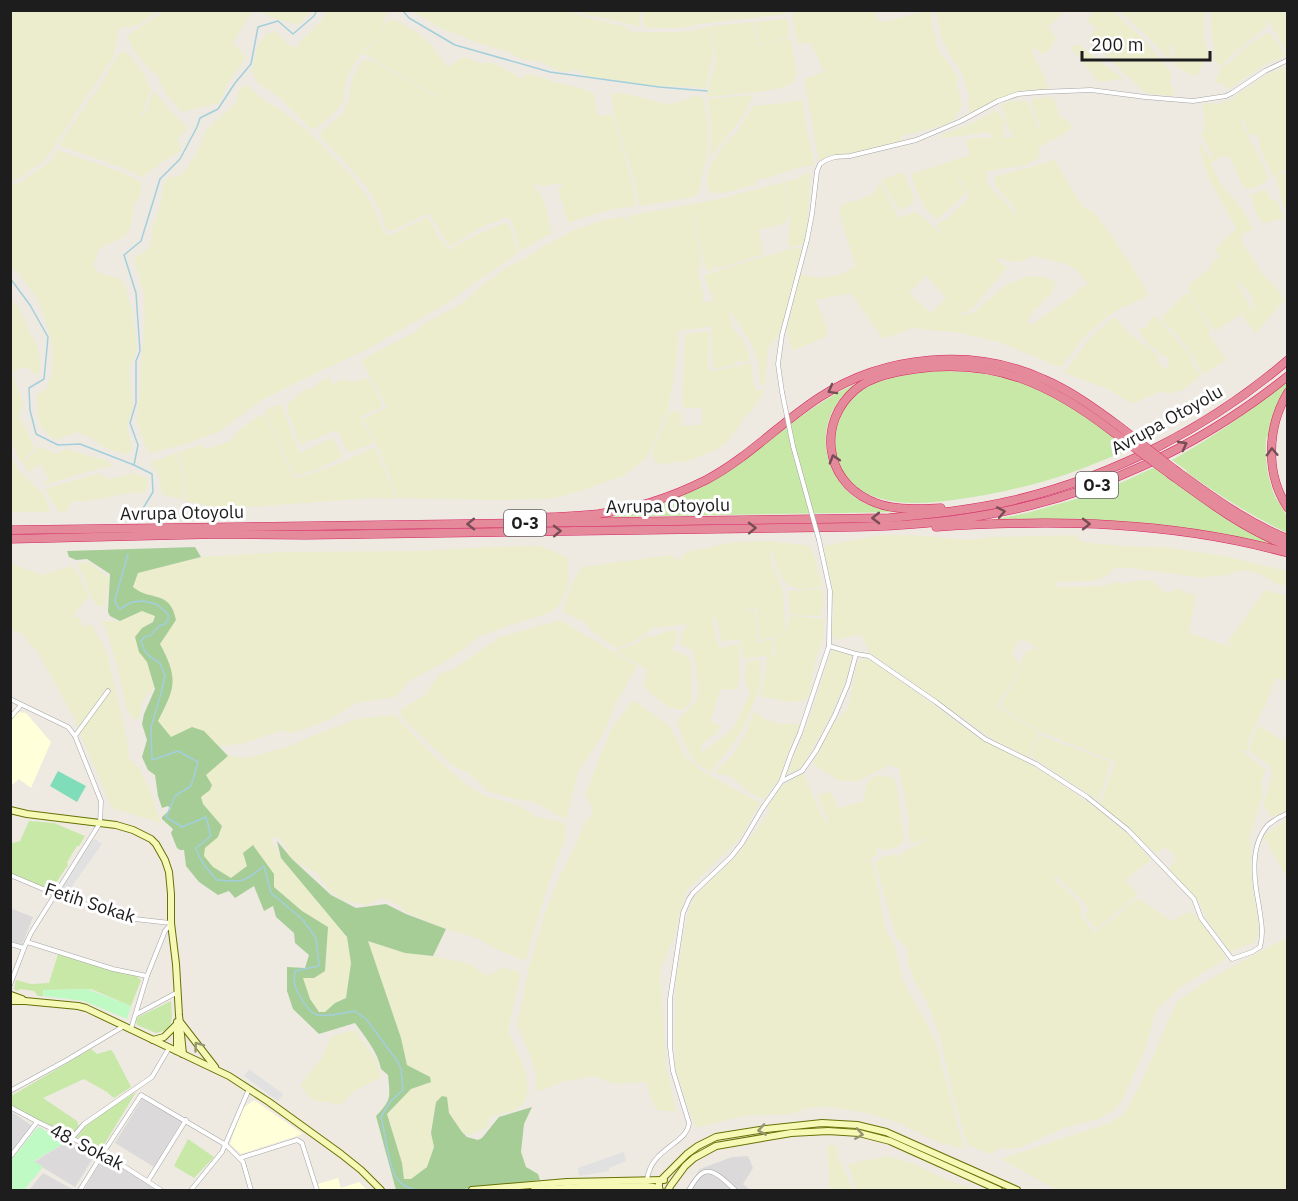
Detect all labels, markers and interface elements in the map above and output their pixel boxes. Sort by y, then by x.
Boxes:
scale bar [1082,24,1210,62]
text: 200 m [1091,33,1143,56]
street label: Avrupa Otoyolu [1107,379,1227,460]
one-way arrow [828,383,838,394]
one-way arrow [1177,441,1188,452]
one-way arrow [1266,448,1278,457]
one-way arrow [829,454,841,465]
road number: O-3 [1076,472,1118,498]
street label: Avrupa Otoyolu [606,493,730,518]
street label: Avrupa Otoyolu [120,500,244,525]
one-way arrow [996,506,1006,519]
road number: O-3 [504,510,546,536]
one-way arrow [871,512,880,524]
one-way arrow [1082,517,1091,530]
one-way arrow [466,518,475,530]
one-way arrow [748,522,757,534]
one-way arrow [553,525,562,537]
street label: Fetih Sokak [42,877,139,928]
one-way arrow [194,1042,205,1053]
street label: 48. Sokak [46,1118,128,1175]
one-way arrow [758,1123,767,1135]
one-way arrow [855,1127,864,1139]

